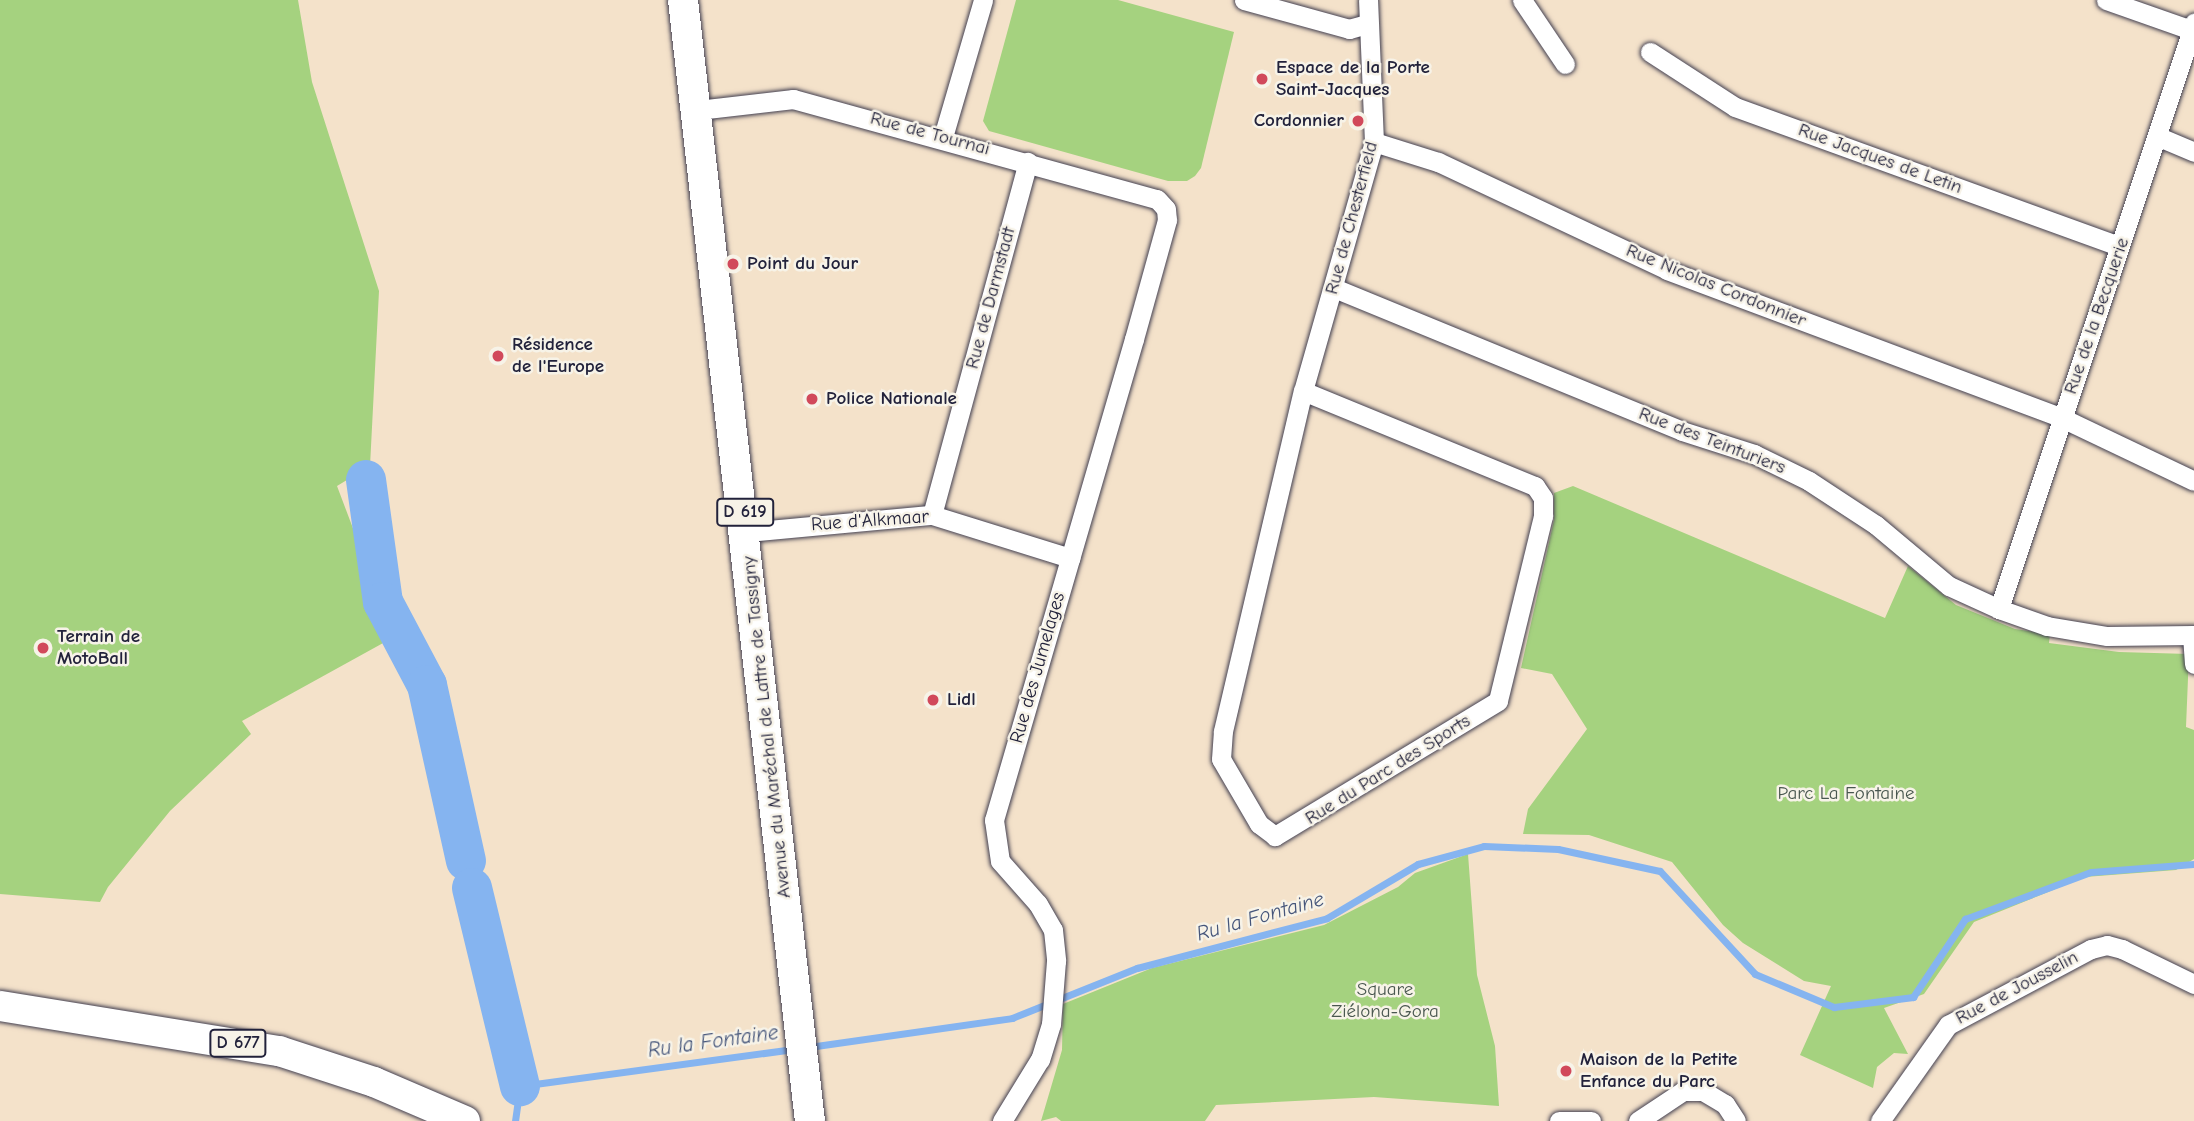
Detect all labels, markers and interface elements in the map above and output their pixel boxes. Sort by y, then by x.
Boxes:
place label: Espace de la Porte Saint-Jacques [1276,57,1430,101]
marker: Espace de la Porte Saint-Jacques [1254,71,1270,87]
street label: Rue de Tournai [868,107,992,161]
place label: Cordonnier [1254,110,1344,132]
marker: Cordonnier [1350,113,1366,129]
street label: Rue Jacques de Letin [1795,119,1965,199]
street label: Rue de Chesterfield [1321,139,1383,297]
street label: Rue de Darmstadt [961,225,1021,371]
street label: Rue de la Becquerie [2060,235,2134,397]
street label: Rue Nicolas Cordonnier [1623,239,1809,333]
place label: Point du Jour [747,253,858,275]
marker: Point du Jour [725,256,741,272]
place label: Résidence de l'Europe [512,334,604,378]
marker: Résidence de l'Europe [490,348,506,364]
place label: Police Nationale [826,388,957,410]
marker: Police Nationale [804,391,820,407]
street label: Rue des Teinturiers [1635,403,1789,479]
road number: D 619 [715,498,775,526]
street label: Rue d'Alkmaar [810,506,930,536]
street label: Avenue du Maréchal de Lattre de Tassigny [738,555,796,899]
street label: Rue des Jumelages [1006,590,1070,746]
place label: Terrain de MotoBall [57,626,140,670]
marker: Terrain de MotoBall [35,640,51,656]
place label: Lidl [947,689,976,711]
marker: Lidl [925,692,941,708]
street label: Rue du Parc des Sports [1301,710,1475,830]
park label: Parc La Fontaine [1778,783,1914,805]
water label: Ru la Fontaine [1193,886,1327,946]
street label: Rue de Jousselin [1952,946,2082,1030]
park label: Square Ziélona-Gora [1331,979,1439,1023]
water label: Ru la Fontaine [646,1019,780,1063]
road number: D 677 [208,1028,268,1058]
place label: Maison de la Petite Enfance du Parc [1580,1049,1737,1093]
marker: Maison de la Petite Enfance du Parc [1558,1063,1574,1079]

